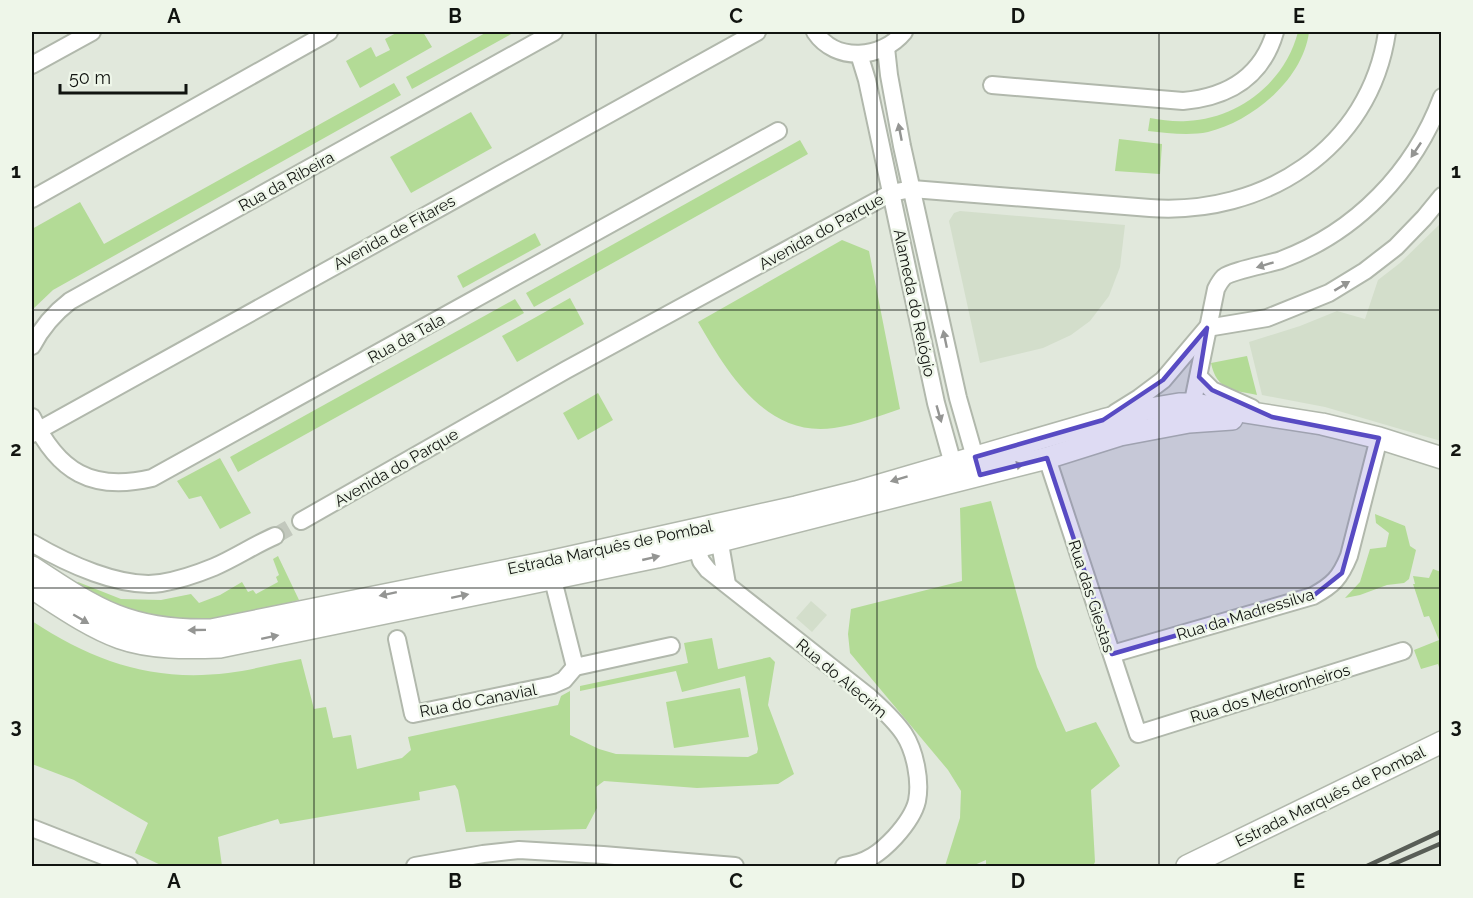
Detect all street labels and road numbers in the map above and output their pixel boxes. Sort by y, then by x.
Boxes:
street label: Rua da Ribeira [235,147,337,216]
street label: Avenida do Parque [756,189,887,274]
street label: Avenida de Fitares [330,191,459,274]
street label: Alameda do Relógio [890,227,939,379]
street label: Rua da Tala [365,310,448,367]
street label: Avenida do Parque [331,424,462,511]
street label: Estrada Marquês de Pombal [506,516,715,578]
street label: Rua das Giestas [1064,538,1119,655]
street label: Rua da Madressilva [1174,585,1316,644]
street label: Rua do Alecrim [792,635,891,722]
street label: Rua dos Medronheiros [1188,660,1353,727]
street label: Rua do Canavial [418,680,539,721]
street label: Estrada Marquês de Pombal [1232,742,1429,851]

